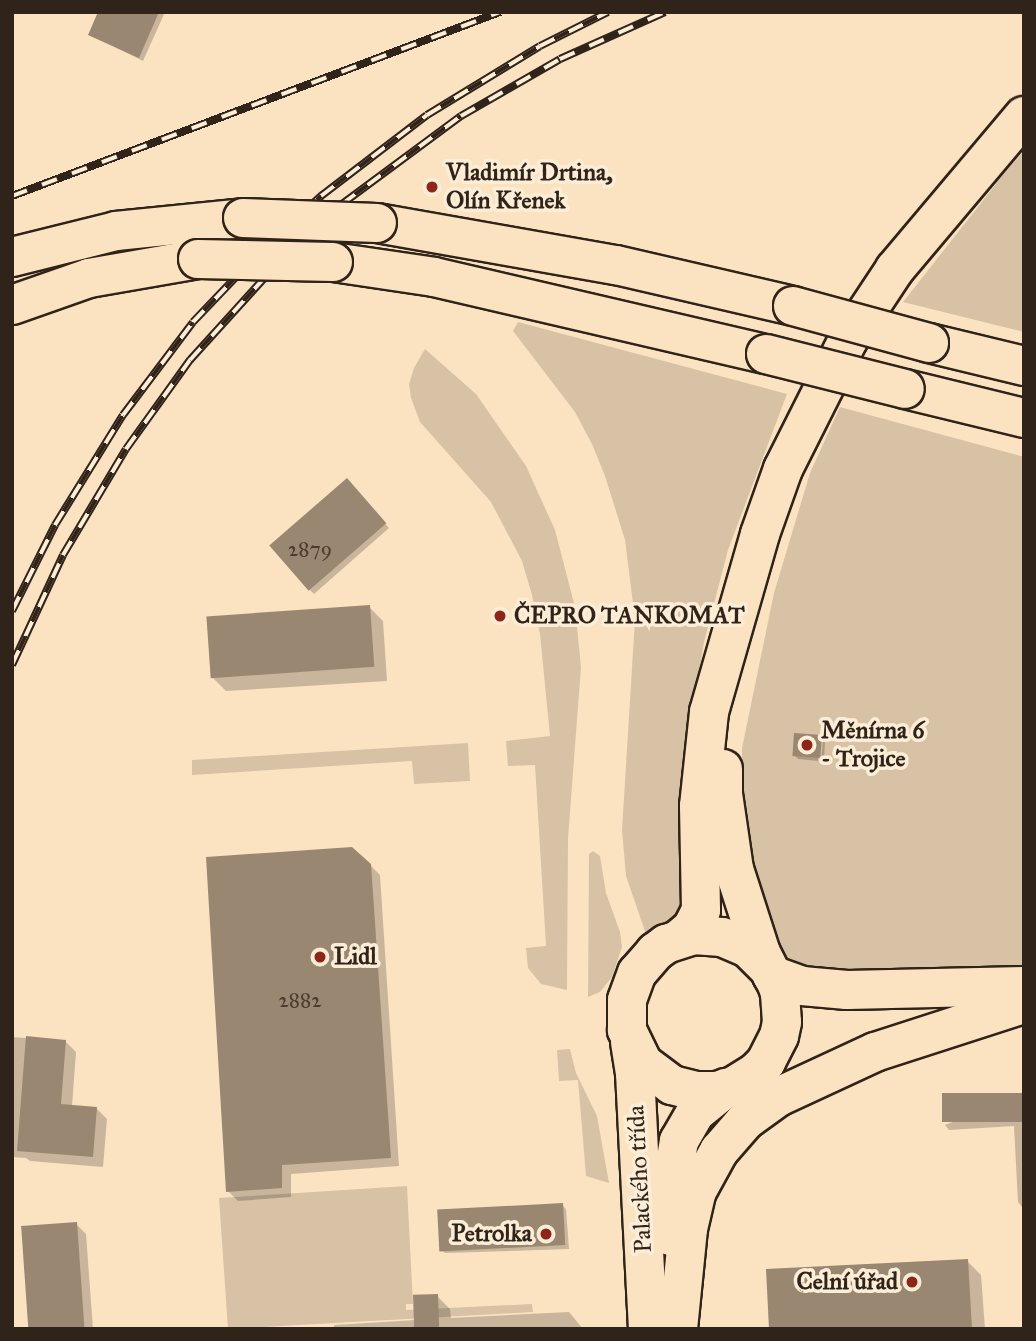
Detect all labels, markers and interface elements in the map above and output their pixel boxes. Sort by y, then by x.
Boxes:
place label: Vladimír Drtina, Olín Křenek [446,159,613,215]
marker: Vladimír Drtina, Olín Křenek [424,179,440,195]
house number: 2879 [288,536,332,562]
place label: ČEPRO TANKOMAT [514,602,745,630]
marker: ČEPRO TANKOMAT [492,608,508,624]
place label: Měnírna 6 - Trojice [821,717,925,773]
marker: Měnírna 6 - Trojice [799,737,815,753]
place label: Lidl [334,943,377,971]
marker: Lidl [312,949,328,965]
house number: 2882 [278,987,322,1013]
street label: Palackého třída [622,1104,658,1254]
place label: Petrolka [452,1220,532,1248]
marker: Petrolka [538,1226,554,1242]
place label: Celní úřad [796,1268,898,1296]
marker: Celní úřad [904,1274,920,1290]

